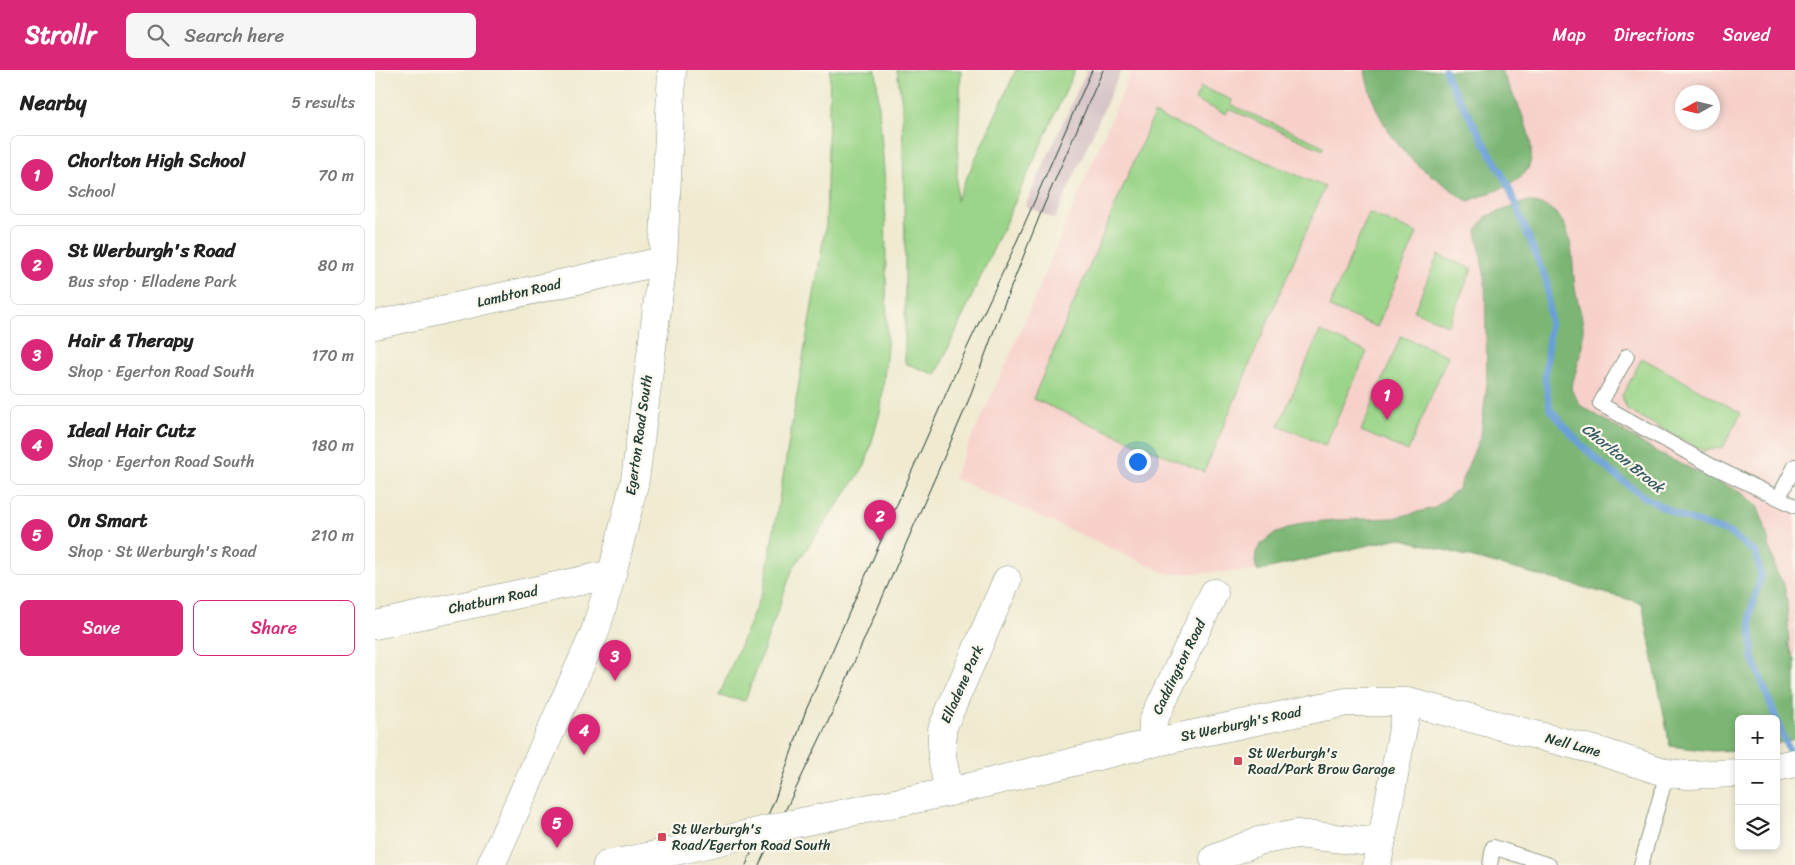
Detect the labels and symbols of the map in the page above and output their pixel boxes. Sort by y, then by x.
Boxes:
north arrow [1675,85,1720,130]
street label: Lambton Road [475,271,565,315]
street label: Egerton Road South [618,373,660,497]
pin: 1 [1371,379,1403,420]
water label: Chorlton Brook [1576,416,1672,501]
your location [1125,449,1151,475]
pin: 2 [864,500,896,541]
street label: Chatburn Road [446,578,542,622]
street label: Caddington Road [1145,614,1214,719]
pin: 3 [599,640,631,681]
street label: Elladene Park [933,641,991,727]
street label: St Werburgh's Road [1178,699,1305,749]
pin: 4 [568,714,600,755]
street label: Nell Lane [1543,726,1604,764]
place label: St Werburgh's Road/Park Brow Garage [1248,741,1395,782]
marker: St Werburgh's Road/Park Brow Garage [1232,755,1244,767]
pin: 5 [541,807,573,848]
place label: St Werburgh's Road/Egerton Road South [672,817,831,858]
marker: St Werburgh's Road/Egerton Road South [656,831,668,843]

